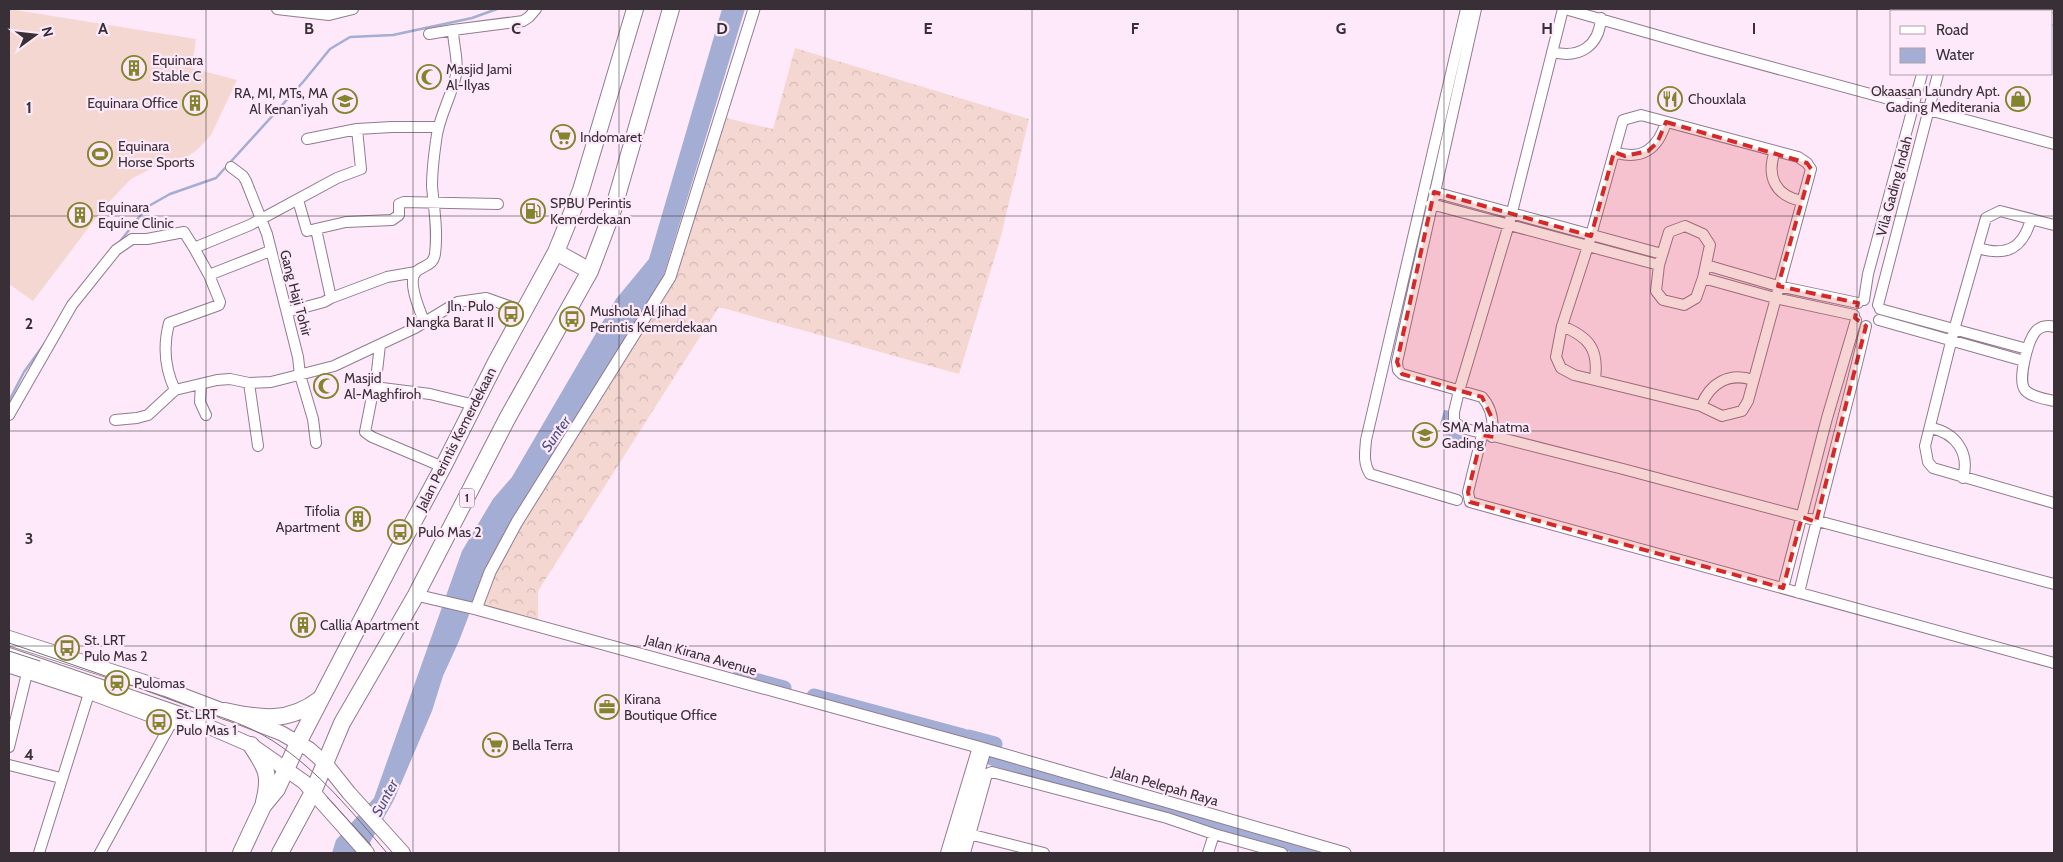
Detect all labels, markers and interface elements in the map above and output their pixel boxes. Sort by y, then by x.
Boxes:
north arrow [10,10,60,60]
legend [1890,10,2053,75]
text: A [98,19,108,38]
text: B [304,19,314,38]
text: C [511,19,521,38]
text: D [716,19,728,38]
text: E [923,19,933,38]
text: F [1131,19,1140,38]
text: G [1336,19,1346,38]
text: H [1541,19,1553,38]
text: I [1752,19,1756,38]
text: Road [1936,21,1969,39]
text: N [38,25,58,39]
text: Water [1936,46,1974,64]
place label: Equinara Stable C [152,51,204,85]
building icon: Equinara Stable C [121,55,147,81]
place label: Masjid Jami Al-Ilyas [446,60,512,94]
mosque icon: Masjid Jami Al-Ilyas [416,64,442,90]
place label: Okaasan Laundry Apt. Gading Mediterania [1871,82,2000,116]
place label: RA, MI, MTs, MA Al Kenan'iyah [234,84,328,118]
restaurant icon: Chouxlala [1657,86,1683,112]
shop icon: Okaasan Laundry Apt. Gading Mediterania [2005,86,2031,112]
school or university icon: RA, MI, MTs, MA Al Kenan'iyah [332,88,358,114]
building icon: Equinara Office [182,90,208,116]
place label: Chouxlala [1688,90,1746,108]
place label: Equinara Office [87,94,178,112]
text: 1 [26,98,32,117]
supermarket icon: Indomaret [550,124,576,150]
place label: Indomaret [580,128,642,146]
street label: Vila Gading Indah [1872,134,1916,238]
place label: Equinara Horse Sports [118,137,195,171]
sports icon: Equinara Horse Sports [87,141,113,167]
place label: SPBU Perintis Kemerdekaan [550,194,632,228]
place label: Equinara Equine Clinic [98,198,174,232]
fuel station icon: SPBU Perintis Kemerdekaan [520,198,546,224]
building icon: Equinara Equine Clinic [67,202,93,228]
street label: Gang Haji Tohir [276,248,316,339]
place label: Jln. Pulo Nangka Barat II [406,297,494,331]
bus stop icon: Jln. Pulo Nangka Barat II [498,301,524,327]
place label: Mushola Al Jihad Perintis Kemerdekaan [590,302,718,336]
bus stop icon: Mushola Al Jihad Perintis Kemerdekaan [559,306,585,332]
text: 2 [25,314,33,333]
street label: Jalan Perintis Kemerdekaan [412,364,500,515]
place label: Masjid Al-Maghfiroh [344,369,421,403]
mosque icon: Masjid Al-Maghfiroh [313,373,339,399]
water label: Sunter [537,412,575,455]
place label: SMA Mahatma Gading [1442,418,1529,452]
school or university icon: SMA Mahatma Gading [1412,422,1438,448]
road number: 1 [460,488,474,508]
place label: Tifolia Apartment [276,502,340,536]
building icon: Tifolia Apartment [345,506,371,532]
bus stop icon: Pulo Mas 2 [387,519,413,545]
place label: Pulo Mas 2 [418,523,482,541]
text: 3 [25,529,33,548]
building icon: Callia Apartment [290,612,316,638]
place label: Callia Apartment [320,616,419,634]
street label: Jalan Kirana Avenue [642,630,759,680]
place label: St. LRT Pulo Mas 2 [84,631,148,665]
bus stop icon: St. LRT Pulo Mas 2 [54,635,80,661]
station icon: Pulomas [104,670,130,696]
place label: Pulomas [134,674,185,692]
place label: Kirana Boutique Office [624,690,717,724]
office icon: Kirana Boutique Office [594,694,620,720]
place label: St. LRT Pulo Mas 1 [176,705,237,739]
bus stop icon: St. LRT Pulo Mas 1 [146,709,172,735]
supermarket icon: Bella Terra [482,732,508,758]
place label: Bella Terra [512,736,573,754]
text: 4 [24,745,34,764]
street label: Jalan Pelepah Raya [1109,762,1221,810]
water label: Sunter [368,775,403,819]

